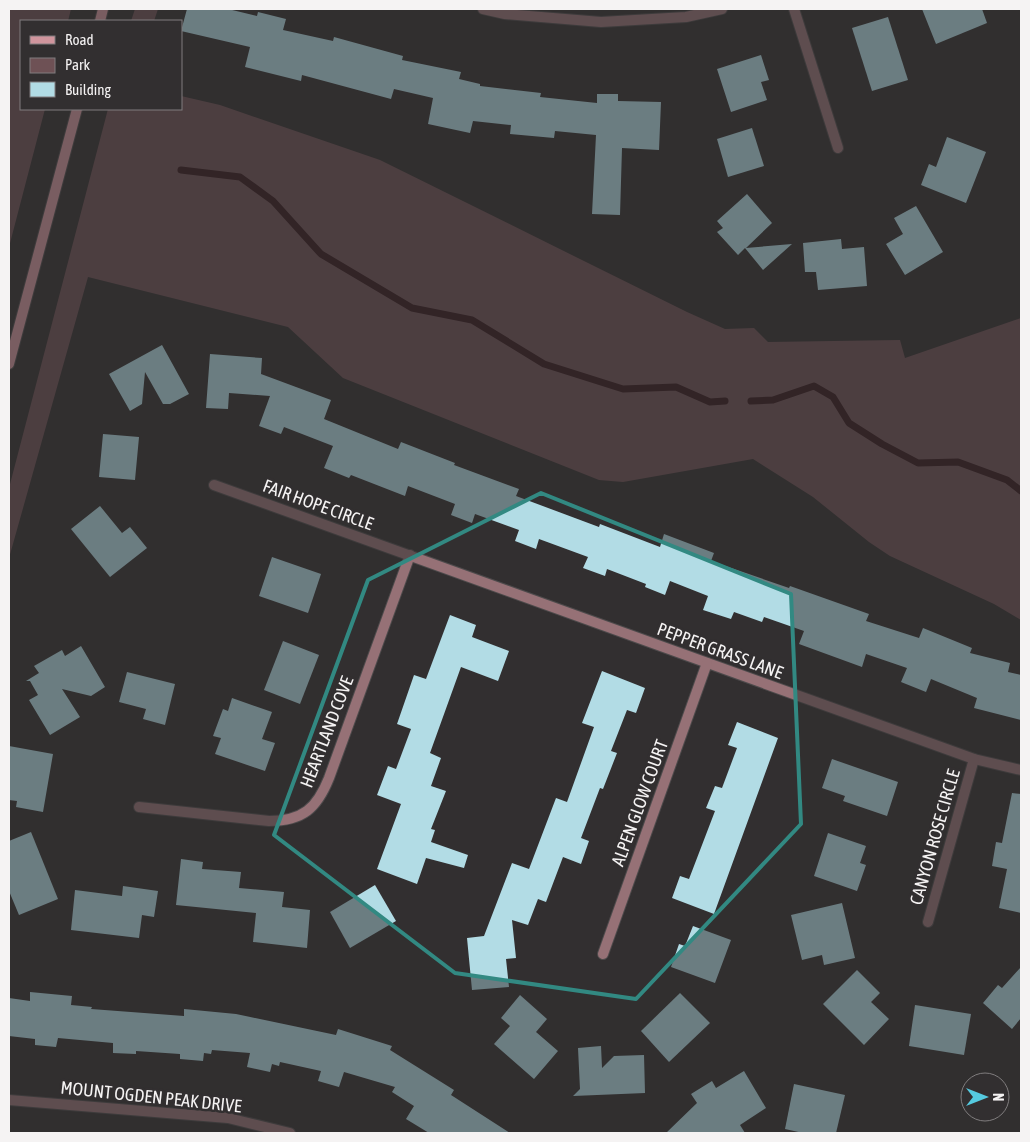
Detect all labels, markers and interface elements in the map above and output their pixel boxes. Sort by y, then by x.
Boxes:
legend [20,20,182,110]
text: Road [65,31,94,48]
text: Park [65,56,90,73]
text: Building [65,81,111,98]
street label: FAIR HOPE CIRCLE [260,475,377,534]
street label: PEPPER GRASS LANE [654,618,786,683]
street label: HEARTLAND COVE [296,673,357,790]
street label: ALPEN GLOW COURT [607,737,672,869]
street label: CANYON ROSE CIRCLE [905,766,964,907]
north arrow [960,1072,1010,1122]
street label: MOUNT OGDEN PEAK DRIVE [60,1077,243,1116]
text: N [990,1093,1006,1101]

